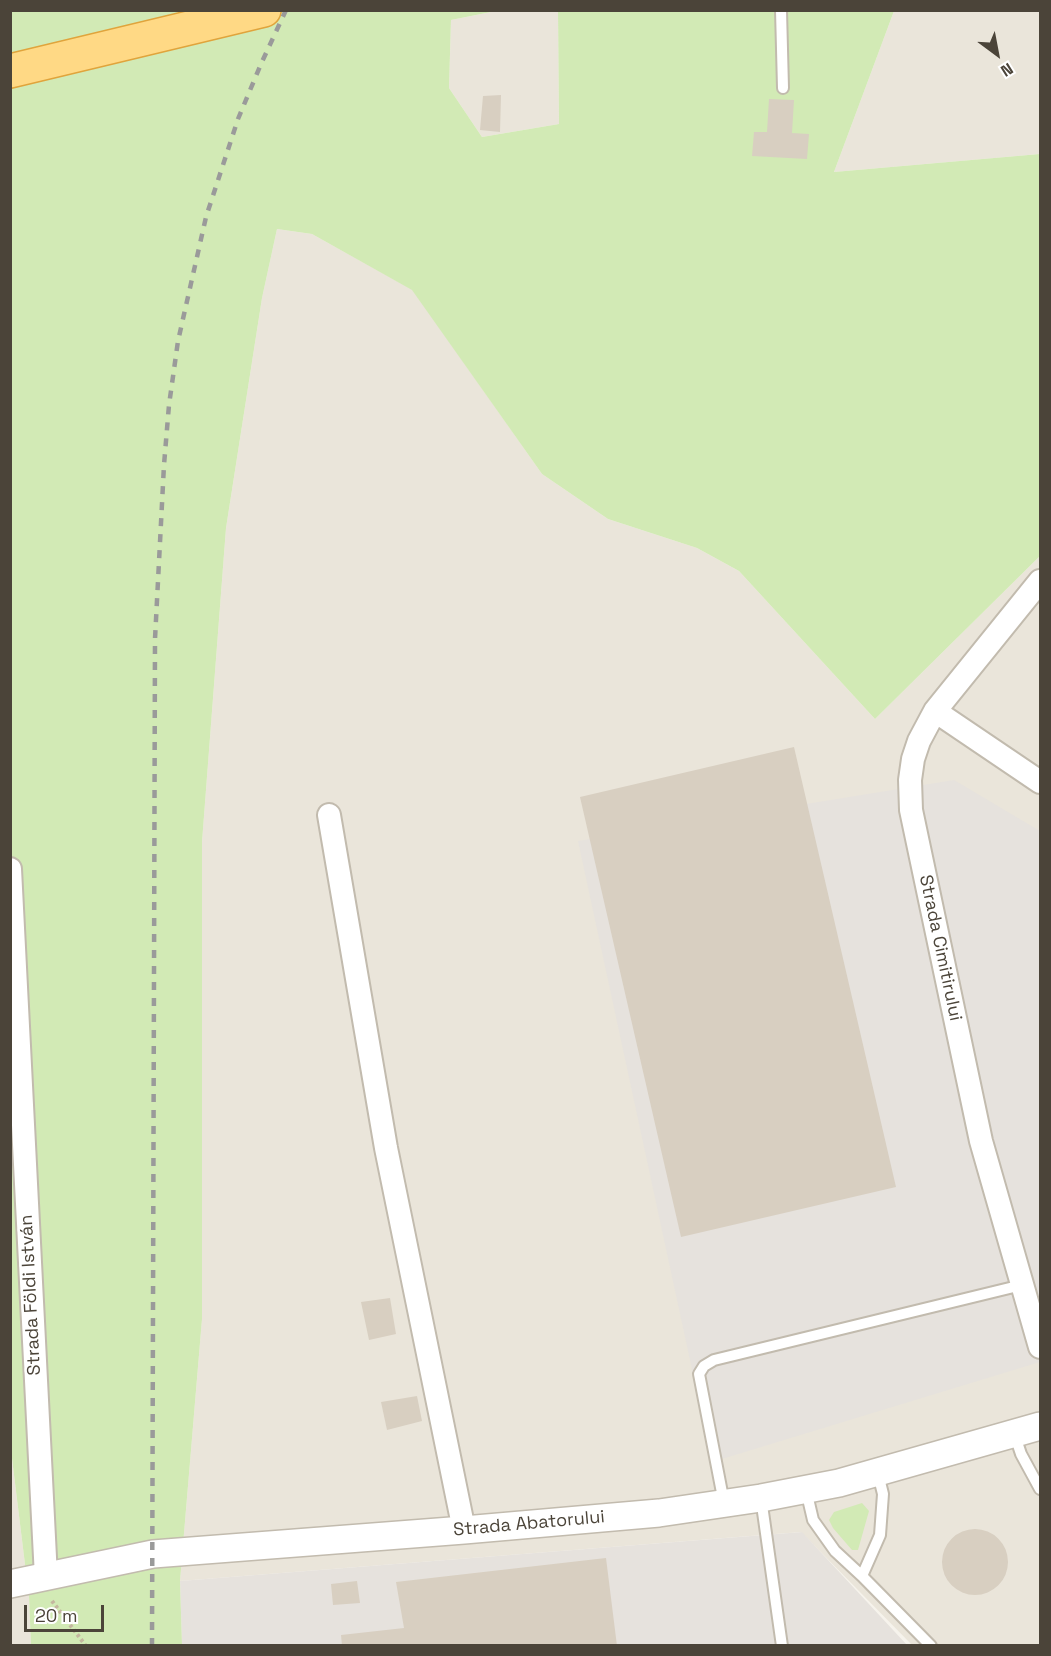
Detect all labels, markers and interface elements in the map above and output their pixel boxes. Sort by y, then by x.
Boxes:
north arrow [967,24,1027,84]
text: N [997,58,1017,81]
street label: Strada Cimitirului [914,873,966,1023]
street label: Strada Földi István [16,1214,46,1376]
street label: Strada Abatorului [452,1507,606,1541]
scale bar [27,1593,106,1631]
text: 20 m [35,1604,78,1627]

